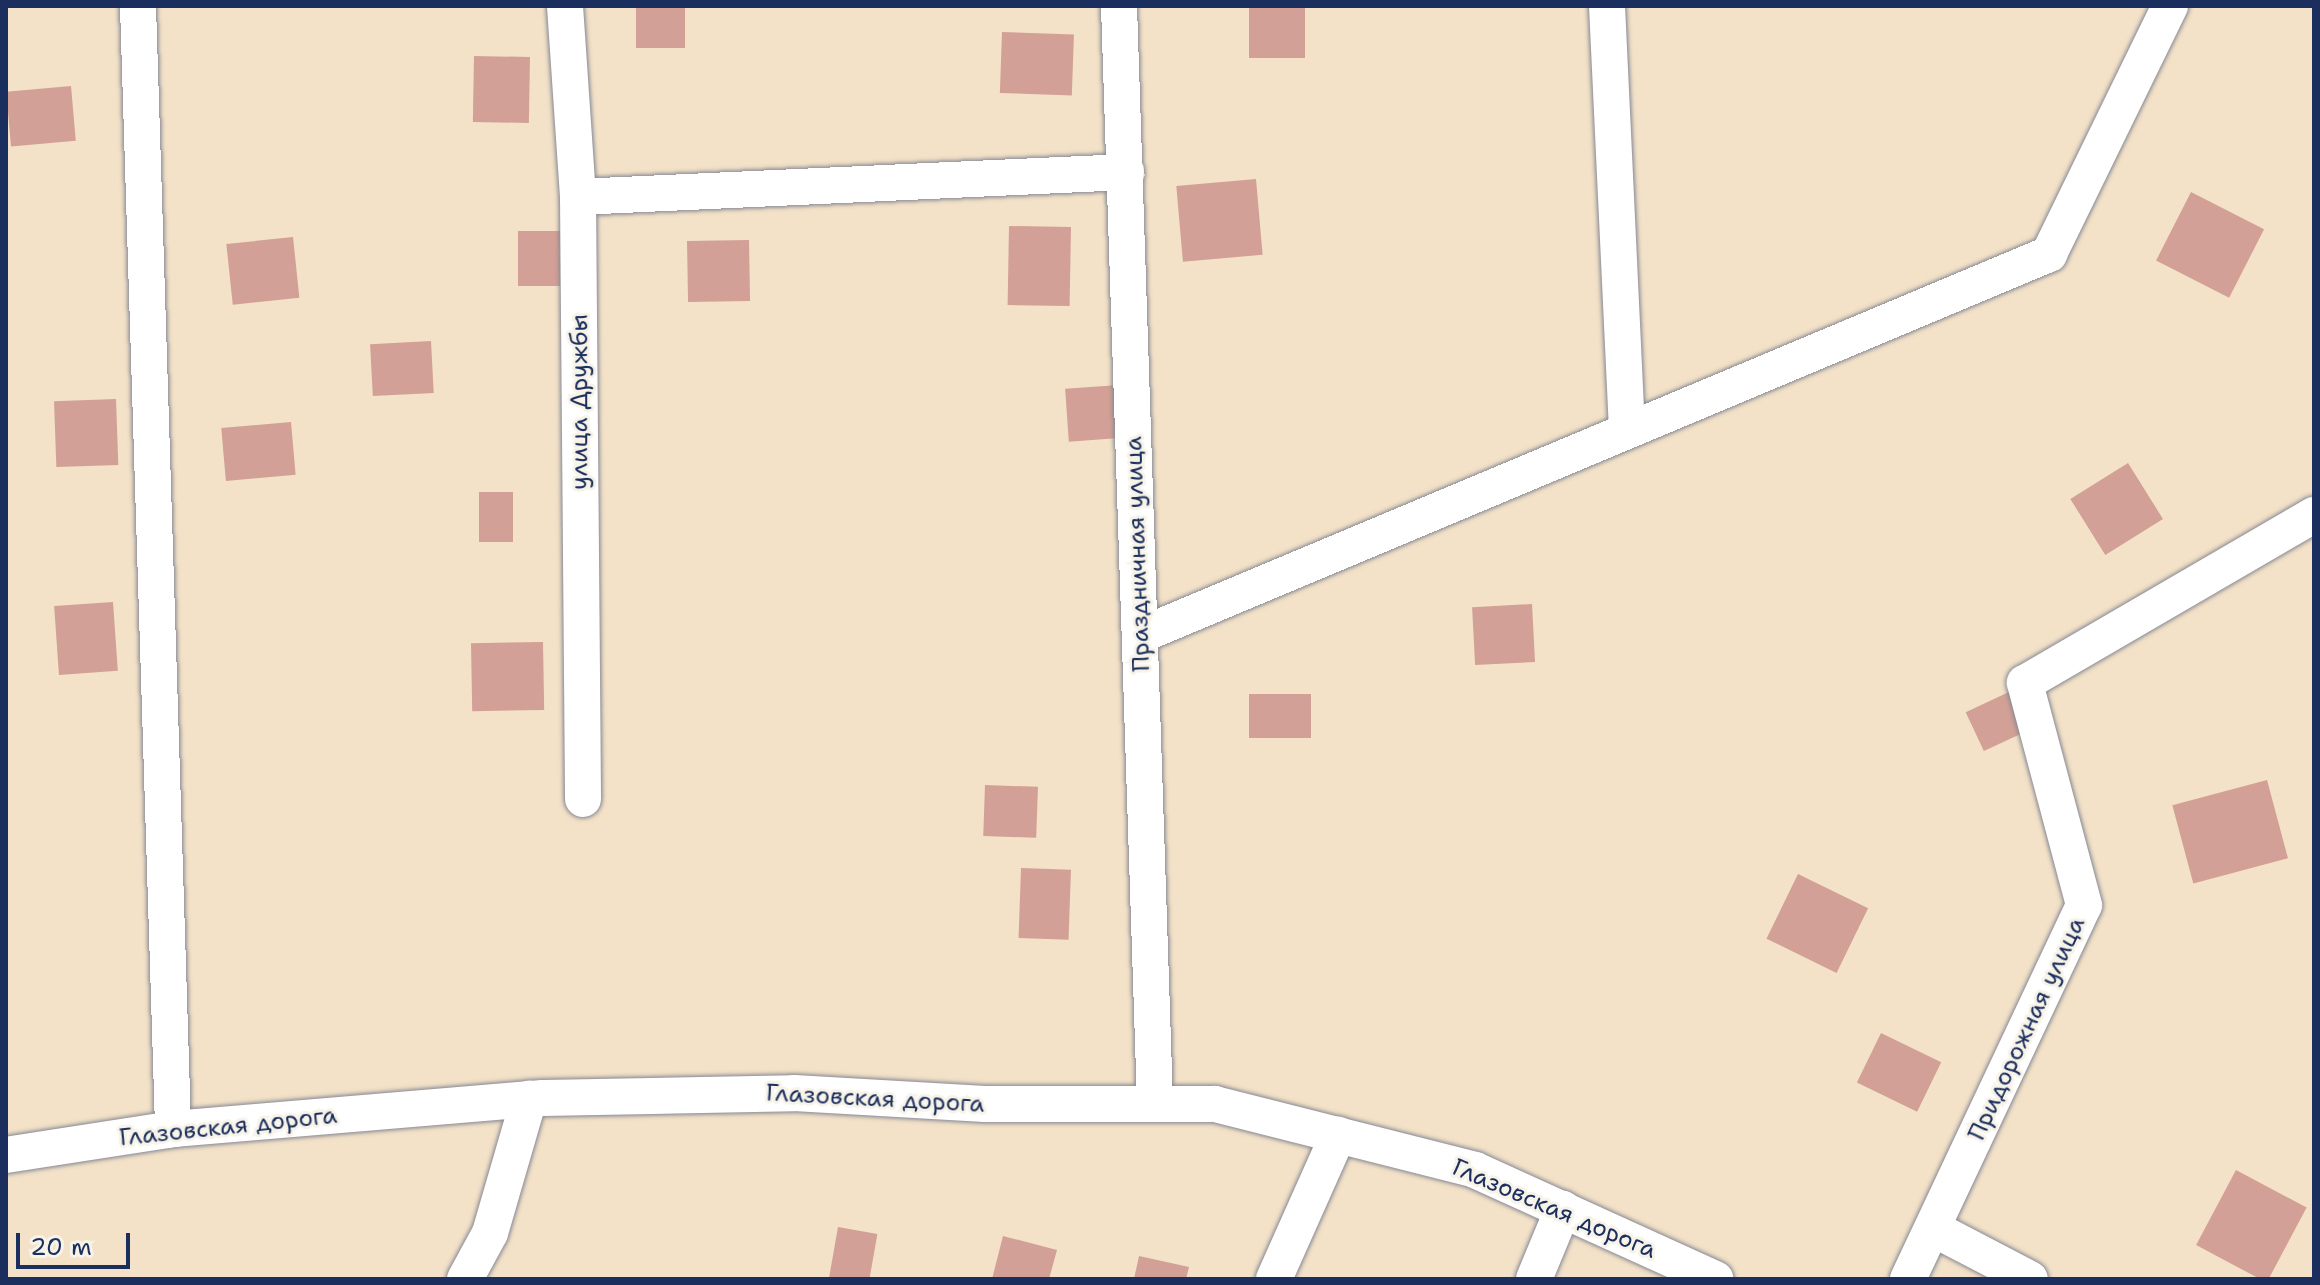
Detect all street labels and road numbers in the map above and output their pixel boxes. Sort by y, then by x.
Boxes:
street label: улица Дружбы [566,314,594,490]
street label: Праздничная улица [1119,436,1157,672]
street label: Придорожная улица [1963,913,2091,1145]
street label: Глазовская дорога [765,1079,985,1119]
street label: Глазовская дорога [118,1101,338,1153]
street label: Глазовская дорога [1448,1153,1660,1265]

